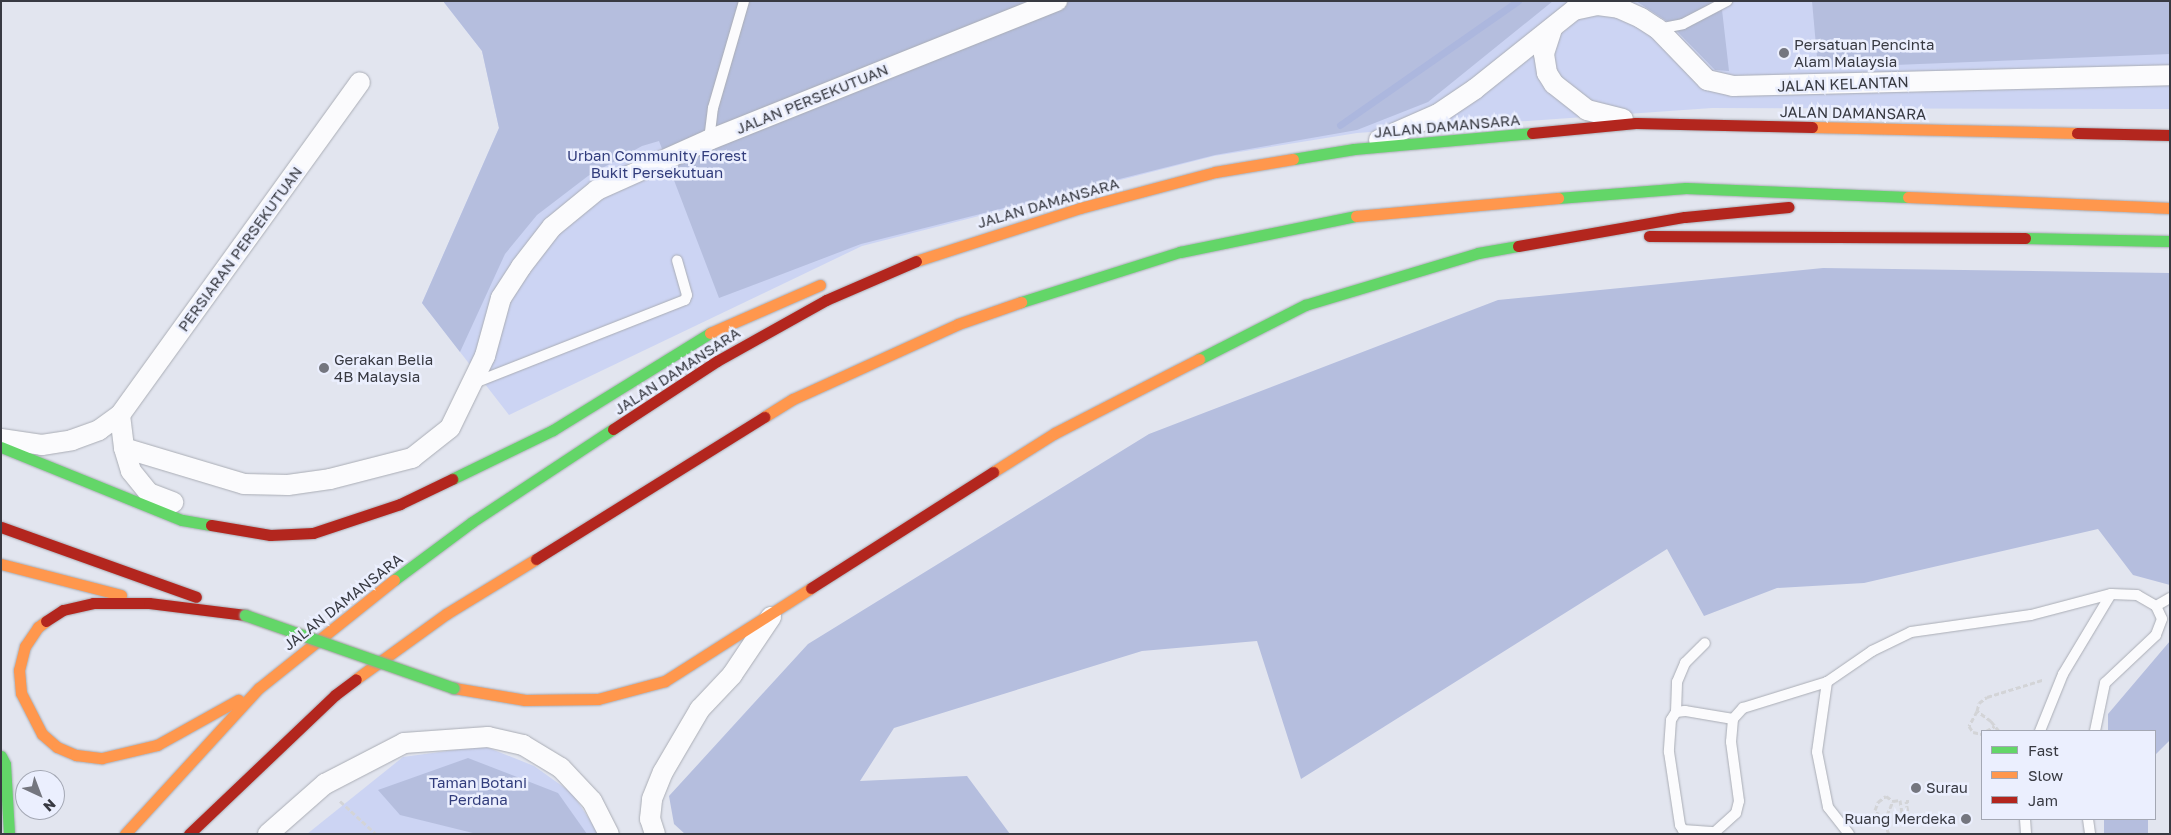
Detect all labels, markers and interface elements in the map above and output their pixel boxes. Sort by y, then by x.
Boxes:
place label: Persatuan Pencinta Alam Malaysia [1794,35,1934,70]
marker: Persatuan Pencinta Alam Malaysia [1778,47,1790,59]
street label: JALAN PERSEKUTUAN [733,60,891,138]
street label: JALAN KELANTAN [1777,73,1909,95]
street label: JALAN DAMANSARA [1780,103,1926,123]
street label: JALAN DAMANSARA [1373,111,1521,141]
park label: Urban Community Forest Bukit Persekutuan [567,146,747,181]
street label: PERSIARAN PERSEKUTUAN [174,163,306,335]
street label: JALAN DAMANSARA [975,174,1121,232]
street label: JALAN DAMANSARA [611,324,743,418]
place label: Gerakan Belia 4B Malaysia [334,350,433,385]
marker: Gerakan Belia 4B Malaysia [318,362,330,374]
street label: JALAN DAMANSARA [280,550,406,654]
legend [1981,730,2156,820]
text: Fast [2028,741,2059,759]
text: Slow [2028,766,2063,784]
north arrow [15,770,65,820]
park label: Taman Botani Perdana [429,773,527,808]
place label: Surau [1926,779,1968,797]
marker: Surau [1910,782,1922,794]
text: Jam [2028,791,2058,809]
text: N [40,796,60,815]
place label: Ruang Merdeka [1844,810,1956,828]
marker: Ruang Merdeka [1960,813,1972,825]

